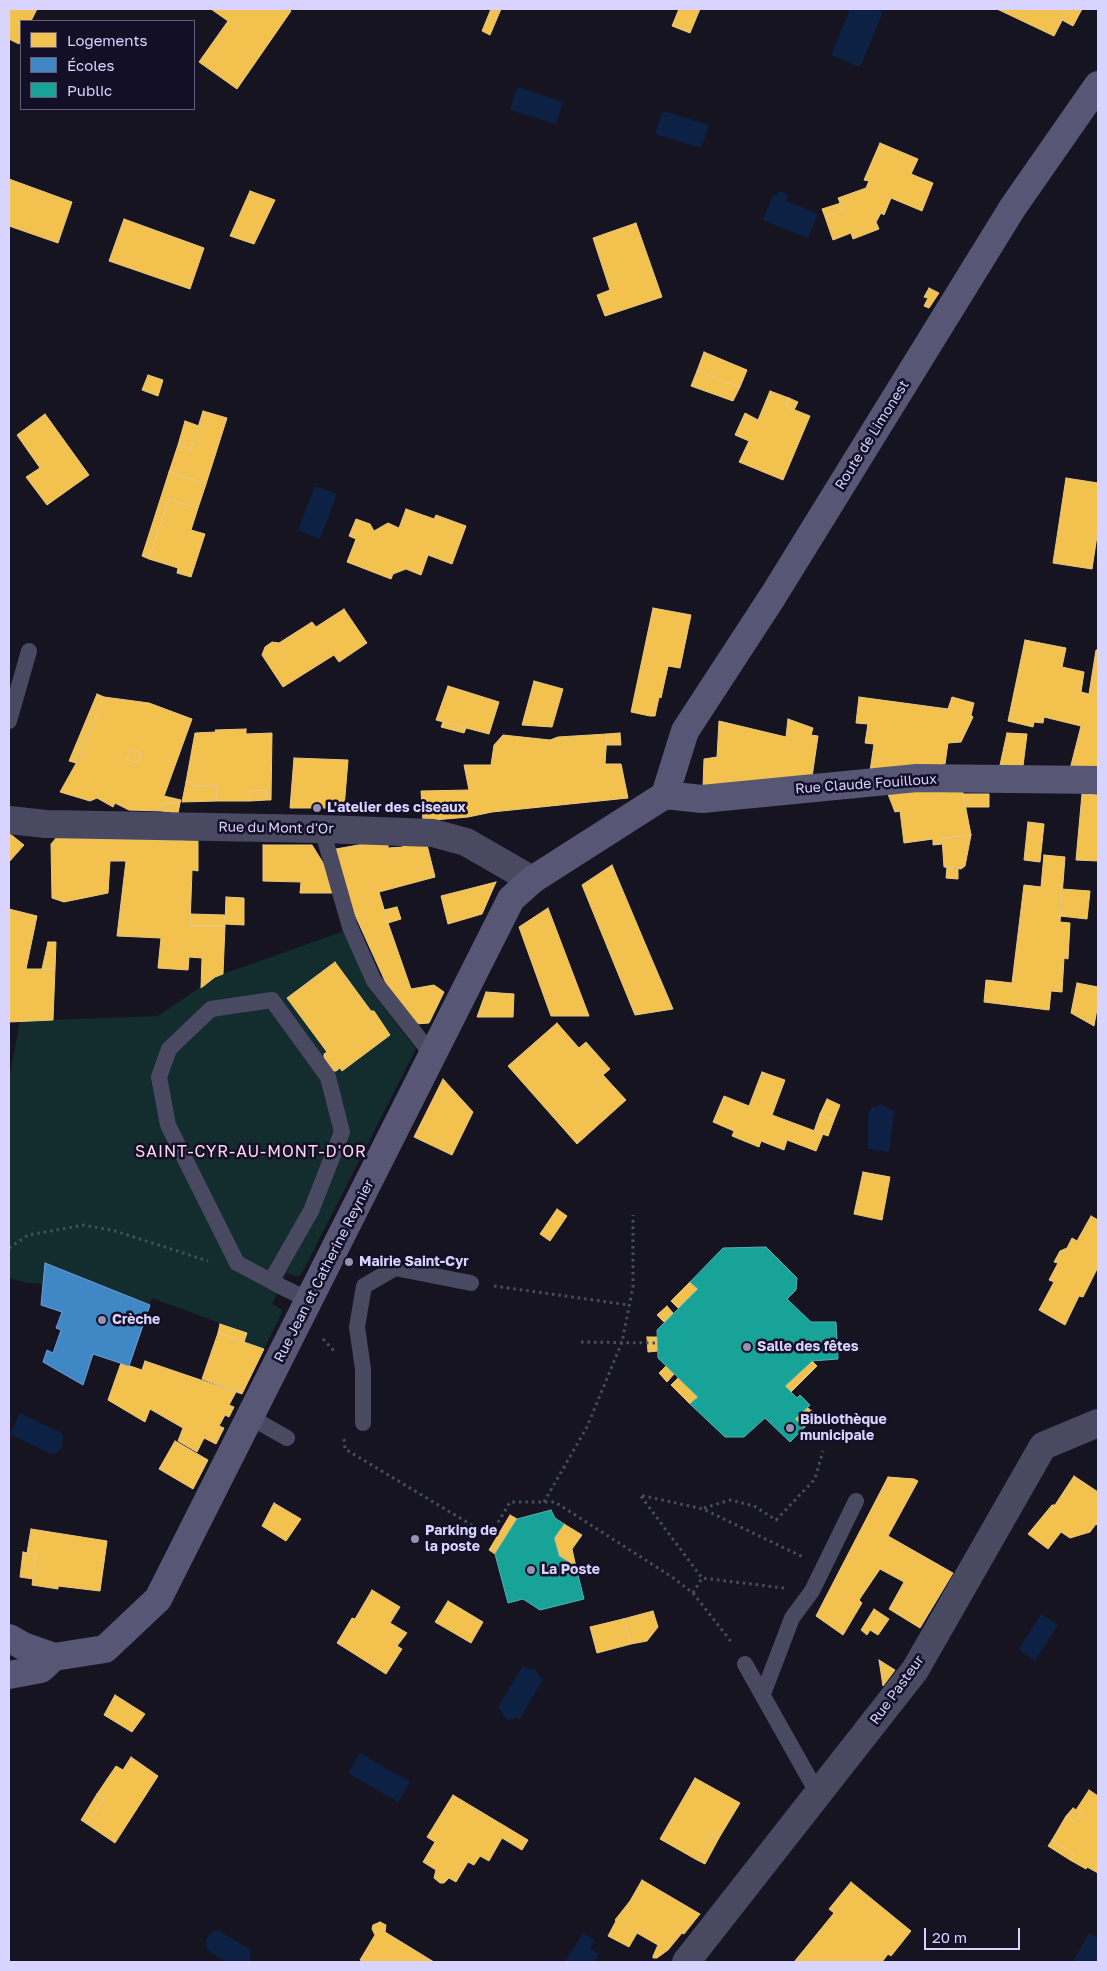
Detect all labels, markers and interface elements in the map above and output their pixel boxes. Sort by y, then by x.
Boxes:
legend [20,20,195,110]
text: Logements [67,31,147,49]
text: Écoles [67,56,114,74]
text: Public [67,81,112,99]
street label: Route de Limonest [831,377,913,493]
street label: Rue Claude Fouilloux [795,771,937,797]
place label: L'atelier des ciseaux [327,800,466,816]
marker: L'atelier des ciseaux [311,802,323,814]
street label: Rue du Mont d'Or [218,819,334,837]
district label: SAINT-CYR-AU-MONT-D'OR [132,1142,370,1162]
street label: Rue Jean et Catherine Reynier [271,1177,377,1365]
place label: Mairie Saint-Cyr [359,1254,469,1270]
marker: Mairie Saint-Cyr [343,1256,355,1268]
place label: Crèche [112,1312,160,1328]
marker: Crèche [96,1314,108,1326]
place label: Salle des fêtes [757,1339,859,1355]
marker: Salle des fêtes [741,1341,753,1353]
place label: Bibliothèque municipale [800,1412,887,1444]
marker: Bibliothèque municipale [784,1422,796,1434]
place label: Parking de la poste [425,1523,497,1555]
marker: Parking de la poste [409,1533,421,1545]
place label: La Poste [541,1562,600,1578]
marker: La Poste [525,1564,537,1576]
street label: Rue Pasteur [866,1652,928,1728]
scale bar [927,1918,1023,1950]
text: 20 m [932,1928,967,1946]

